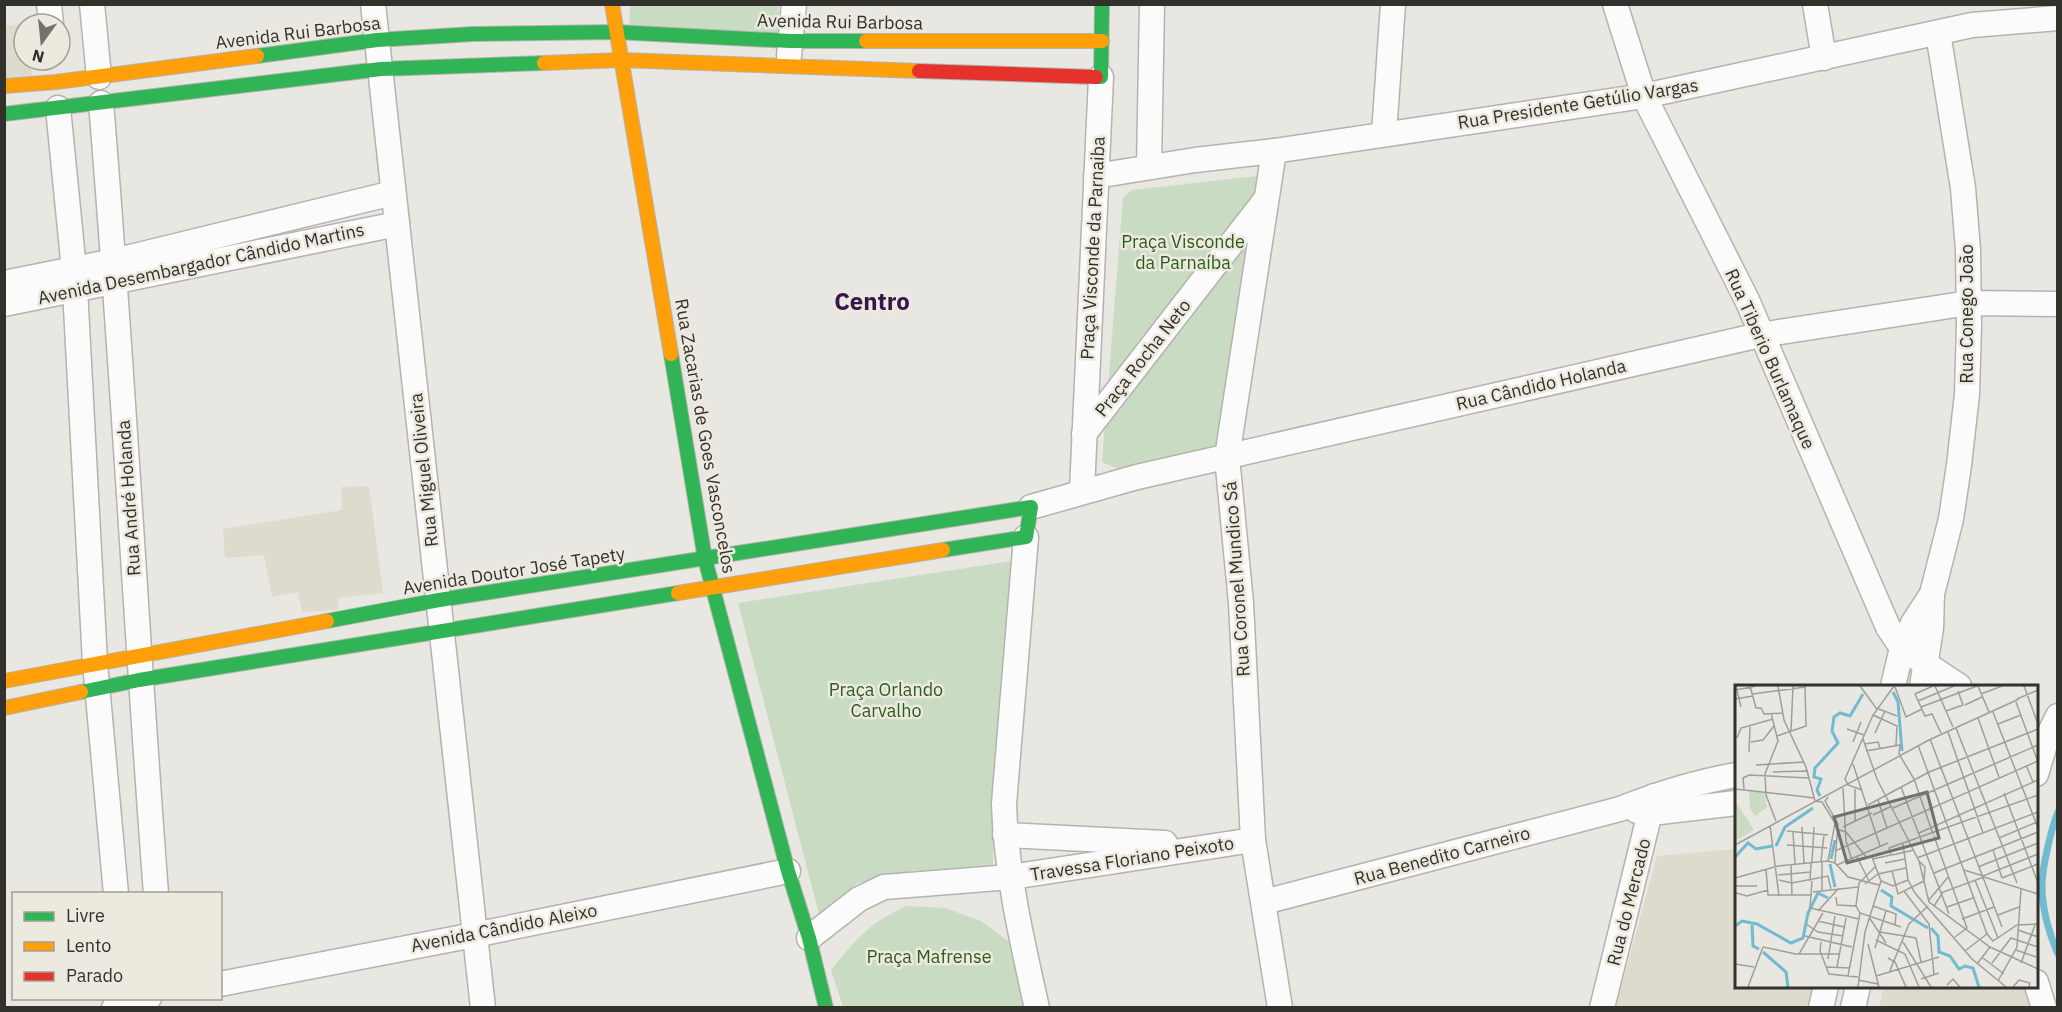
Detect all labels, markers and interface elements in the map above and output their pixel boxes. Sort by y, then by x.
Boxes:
street label: Avenida Rui Barbosa [757,9,924,34]
street label: Avenida Rui Barbosa [214,11,382,54]
north arrow [12,12,72,72]
text: N [30,45,46,68]
street label: Rua Presidente Getúlio Vargas [1456,73,1700,134]
street label: Praça Visconde da Parnaiba [1075,135,1110,360]
street label: Avenida Desembargador Cândido Martins [36,218,366,309]
park label: Praça Visconde da Parnaíba [1121,230,1245,274]
street label: Rua Conego João [1955,244,1978,384]
street label: Rua Tiberio Burlamaque [1720,265,1821,453]
district label: Centro [834,285,910,317]
street label: Praça Rocha Neto [1089,294,1196,421]
street label: Rua Zacarias de Goes Vasconcelos [670,297,741,575]
street label: Rua Cândido Holanda [1454,354,1629,415]
street label: Rua Miguel Oliveira [404,391,443,548]
street label: Rua André Holanda [112,419,145,577]
street label: Rua Coronel Mundico Sá [1218,480,1255,678]
street label: Avenida Doutor José Tapety [401,542,627,599]
park label: Praça Orlando Carvalho [829,678,943,722]
inset map [1735,685,2038,988]
street label: Rua Benedito Carneiro [1351,821,1532,890]
street label: Travessa Floriano Peixoto [1028,831,1235,886]
street label: Rua do Mercado [1602,836,1655,968]
legend [12,892,222,1000]
street label: Avenida Cândido Aleixo [409,898,599,957]
text: Livre [66,904,105,927]
text: Lento [66,934,111,957]
park label: Praça Mafrense [866,945,992,968]
text: Parado [66,964,123,987]

